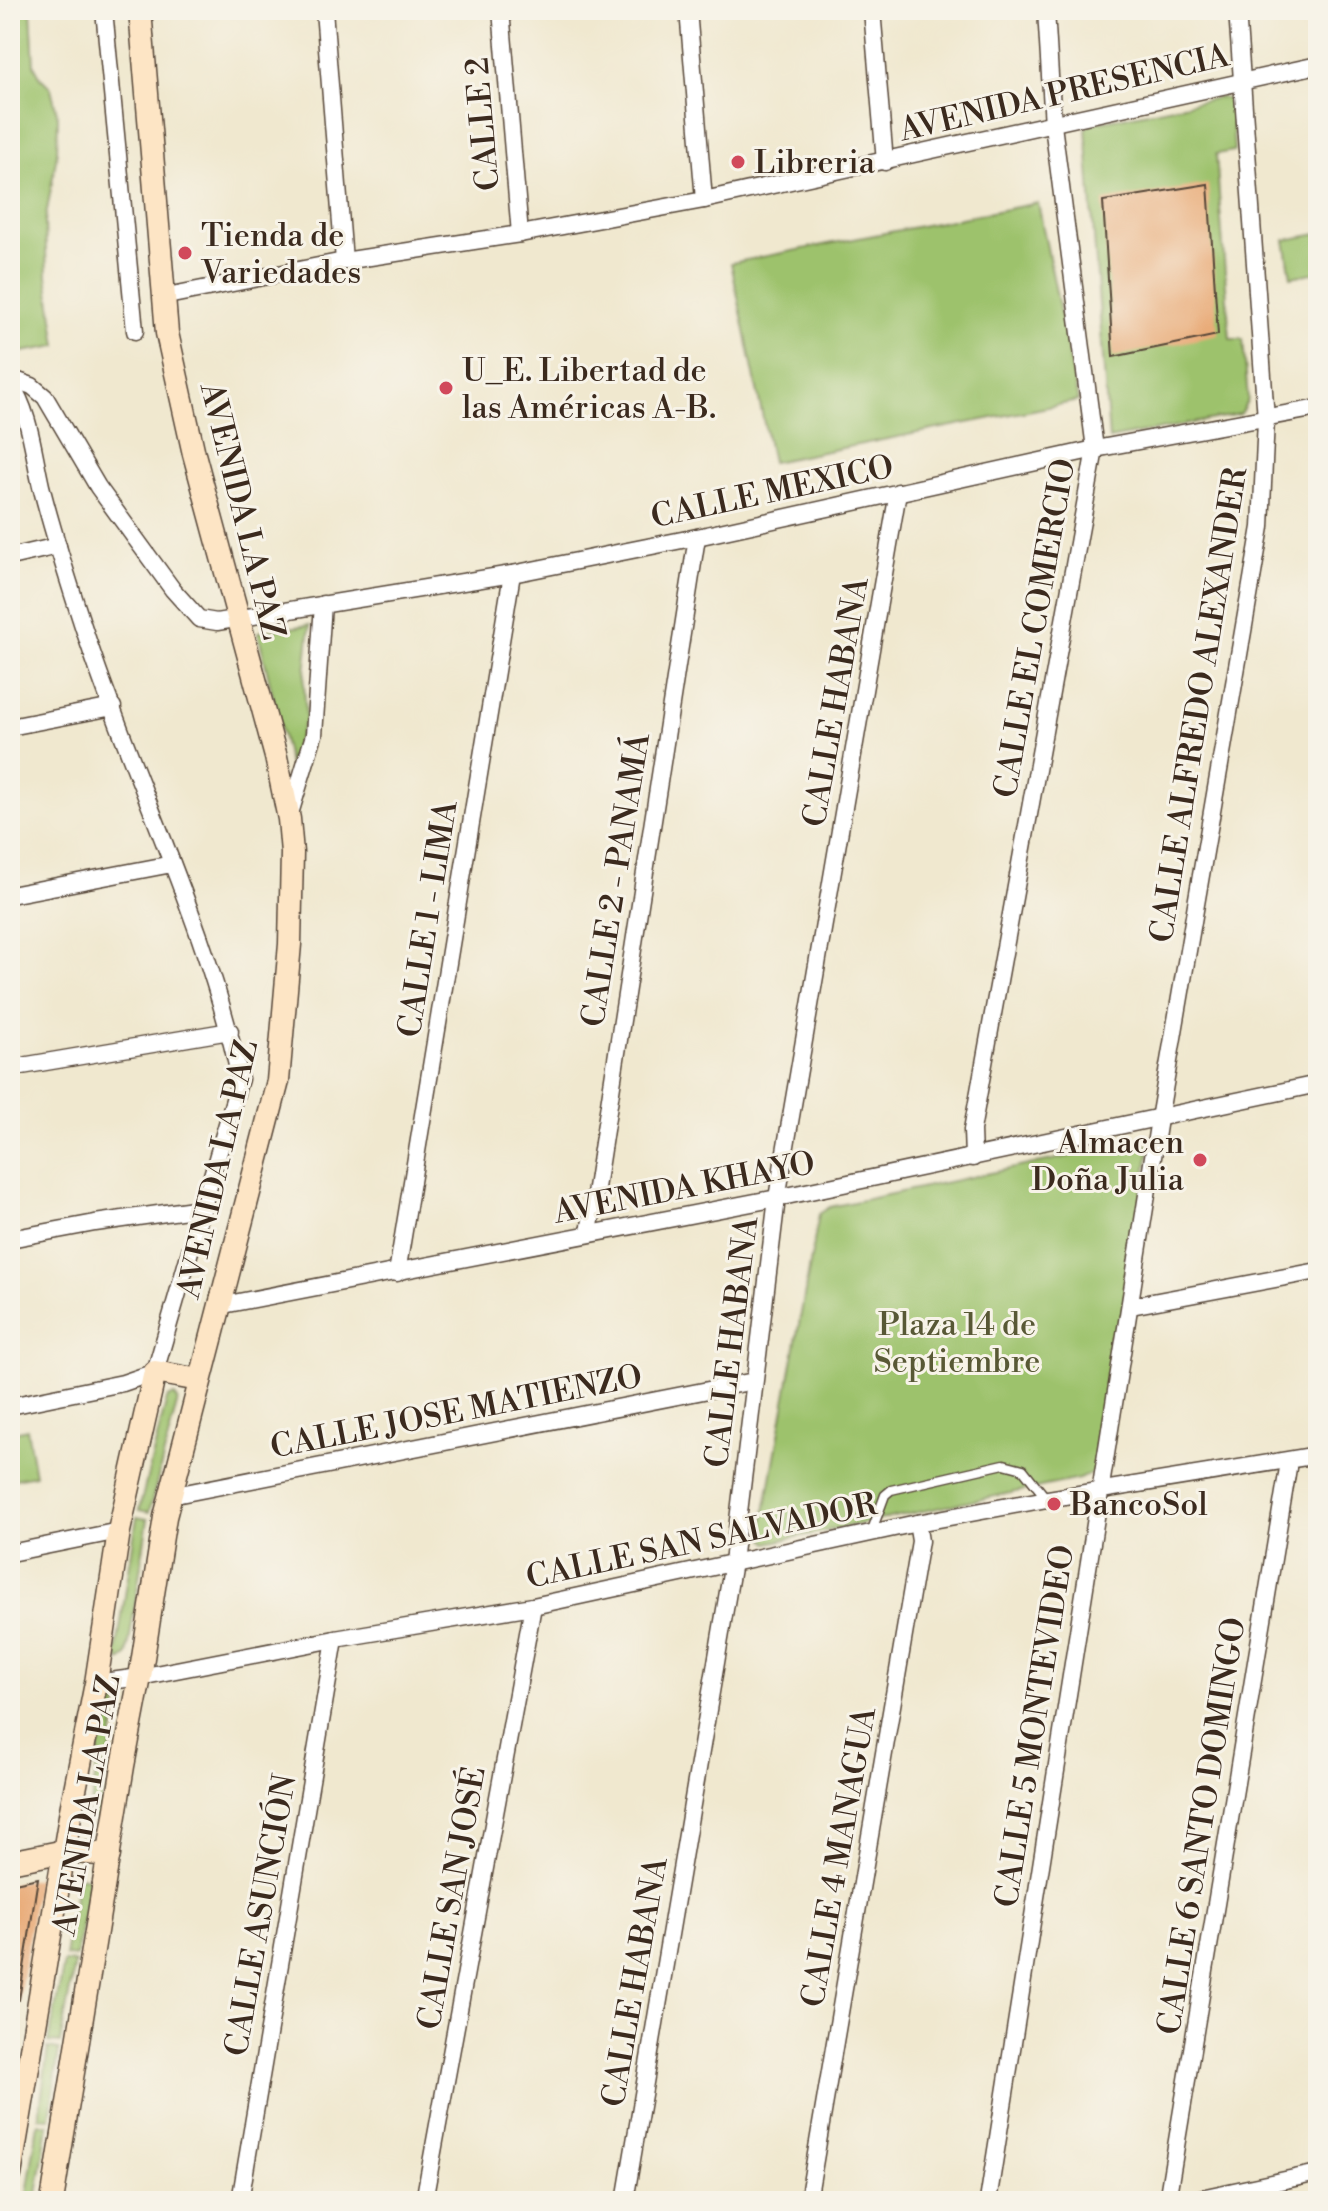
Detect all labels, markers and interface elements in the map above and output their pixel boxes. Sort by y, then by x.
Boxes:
street label: AVENIDA PRESENCIA [894,35,1234,151]
street label: CALLE 2 [457,55,509,192]
place label: Libreria [754,143,876,183]
marker: Libreria [729,153,747,171]
place label: Tienda de Variedades [200,216,361,293]
marker: Tienda de Variedades [176,244,194,262]
place label: U_E. Libertad de las Américas A-B. [462,351,716,428]
street label: AVENIDA LA PAZ [190,378,293,644]
marker: U_E. Libertad de las Américas A-B. [437,379,455,397]
street label: CALLE MEXICO [647,447,897,537]
street label: CALLE EL COMERCIO [985,455,1085,801]
street label: CALLE ALFREDO ALEXANDER [1142,464,1256,946]
street label: CALLE HABANA [794,573,878,830]
street label: CALLE 2 - PANAMÁ [571,729,659,1030]
street label: CALLE 1 - LIMA [390,797,467,1040]
street label: AVENIDA LA PAZ [169,1036,267,1303]
place label: Almacen Doña Julia [1031,1123,1185,1200]
street label: AVENIDA KHAYO [549,1143,818,1233]
marker: Almacen Doña Julia [1191,1151,1209,1169]
street label: CALLE HABANA [697,1213,767,1470]
park label: Plaza 14 de Septiembre [873,1305,1041,1382]
street label: CALLE JOSE MATIENZO [267,1356,645,1468]
street label: CALLE SAN SALVADOR [522,1484,881,1598]
place label: BancoSol [1069,1485,1208,1525]
marker: BancoSol [1045,1495,1063,1513]
street label: CALLE 5 MONTEVIDEO [987,1542,1083,1910]
street label: CALLE 6 SANTO DOMINGO [1149,1615,1255,2038]
street label: AVENIDA LA PAZ [44,1672,130,1939]
street label: CALLE 4 MANAGUA [793,1703,885,2010]
street label: CALLE SAN JOSÉ [407,1763,495,2033]
street label: CALLE ASUNCIÓN [215,1771,306,2059]
street label: CALLE HABANA [593,1853,677,2110]

